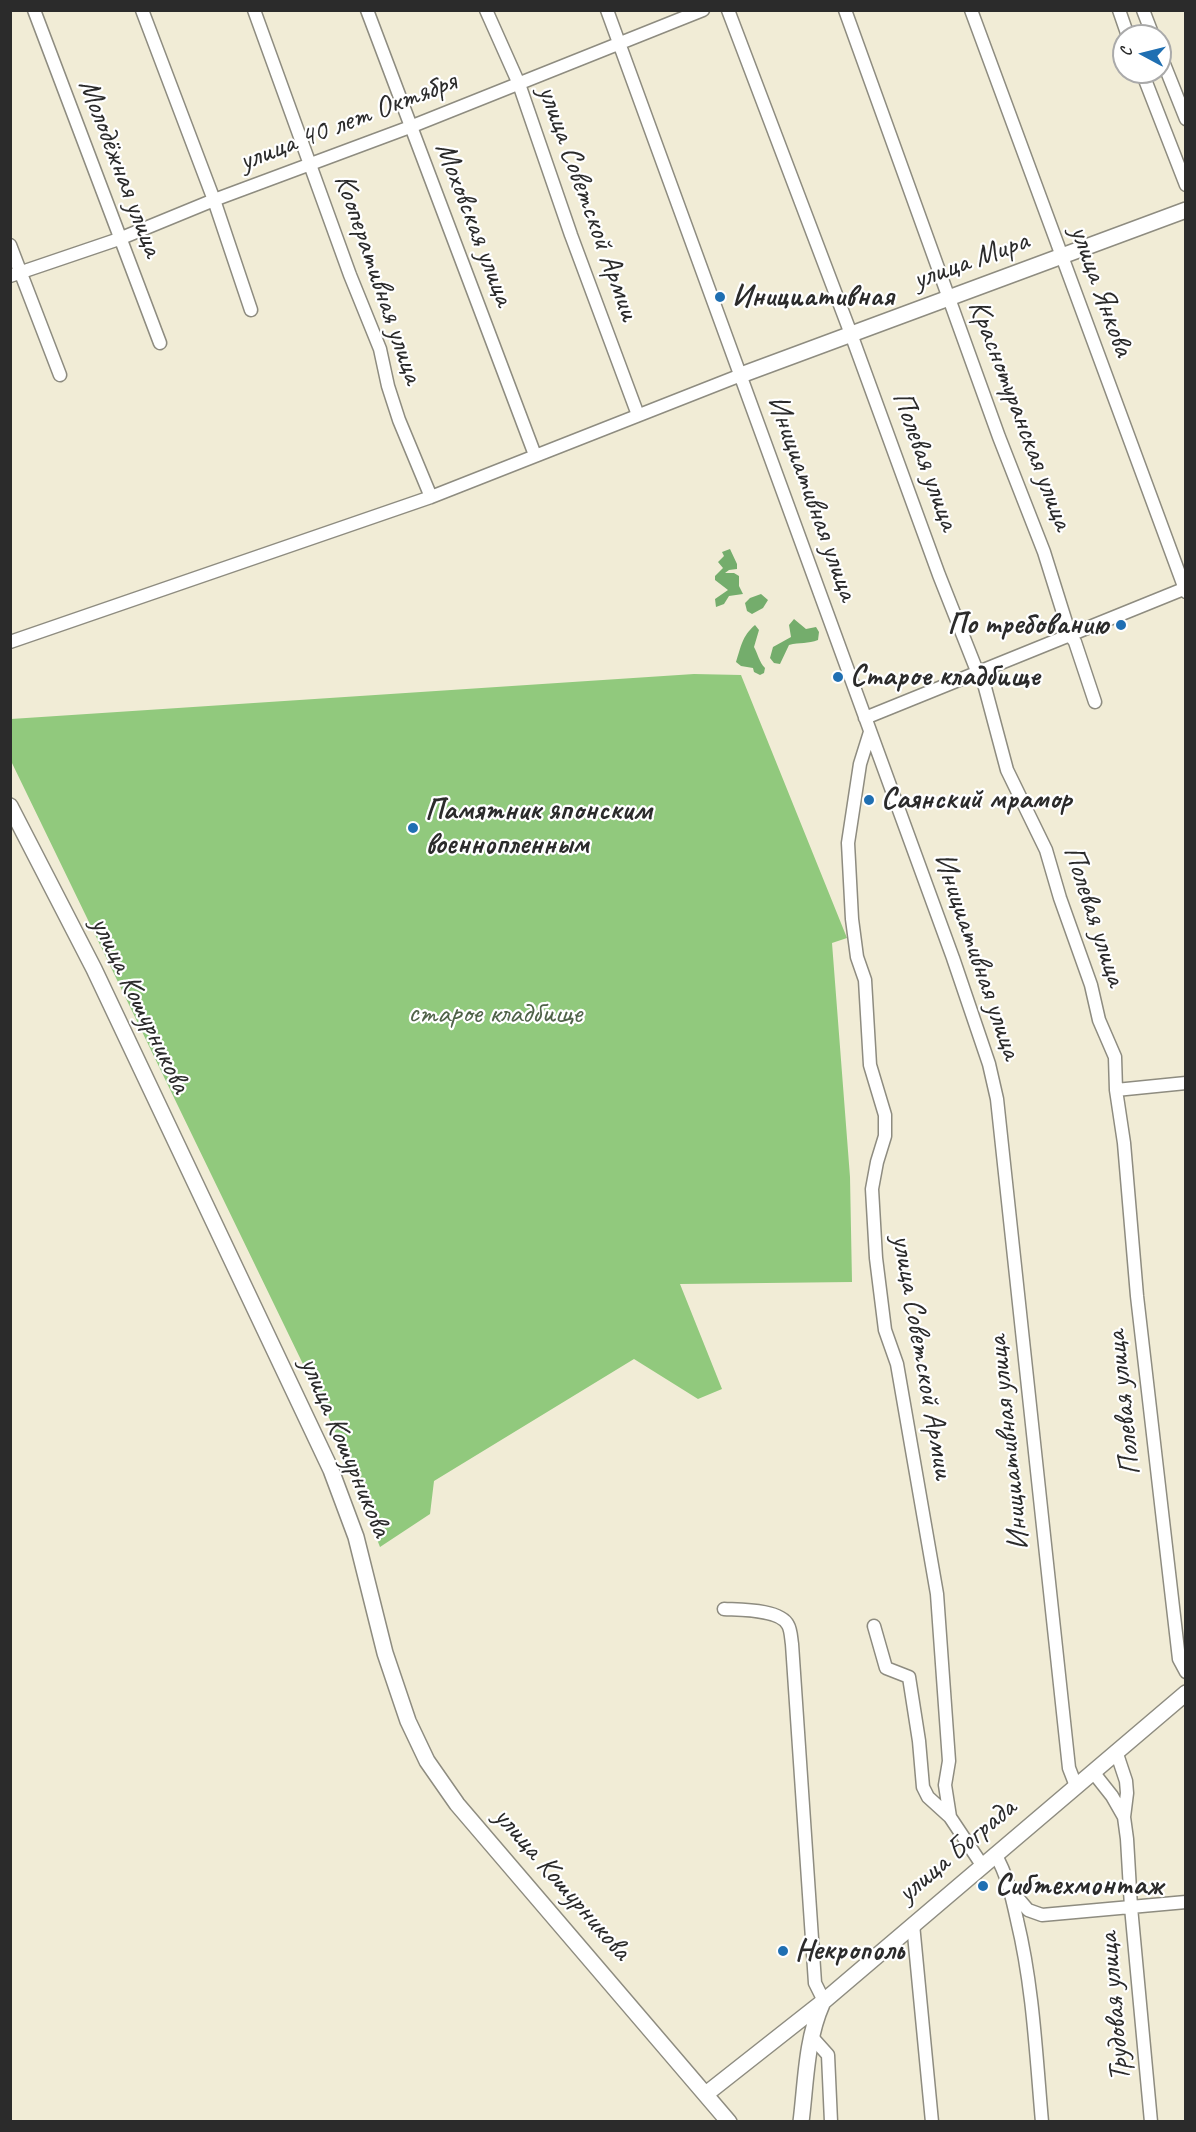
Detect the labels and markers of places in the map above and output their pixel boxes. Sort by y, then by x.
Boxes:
place label: Инициативная [732,279,894,315]
marker: Инициативная [713,290,727,304]
place label: По требованию [948,607,1109,643]
marker: По требованию [1114,618,1128,632]
place label: Старое кладбище [850,659,1040,695]
marker: Старое кладбище [831,670,845,684]
place label: Саянский мрамор [881,782,1071,818]
place label: Памятник японским военнопленным [425,793,652,864]
marker: Саянский мрамор [862,793,876,807]
marker: Памятник японским военнопленным [406,821,420,835]
place label: Сибтехмонтаж [995,1868,1163,1904]
marker: Сибтехмонтаж [976,1879,990,1893]
place label: Некрополь [795,1933,904,1969]
marker: Некрополь [776,1944,790,1958]

